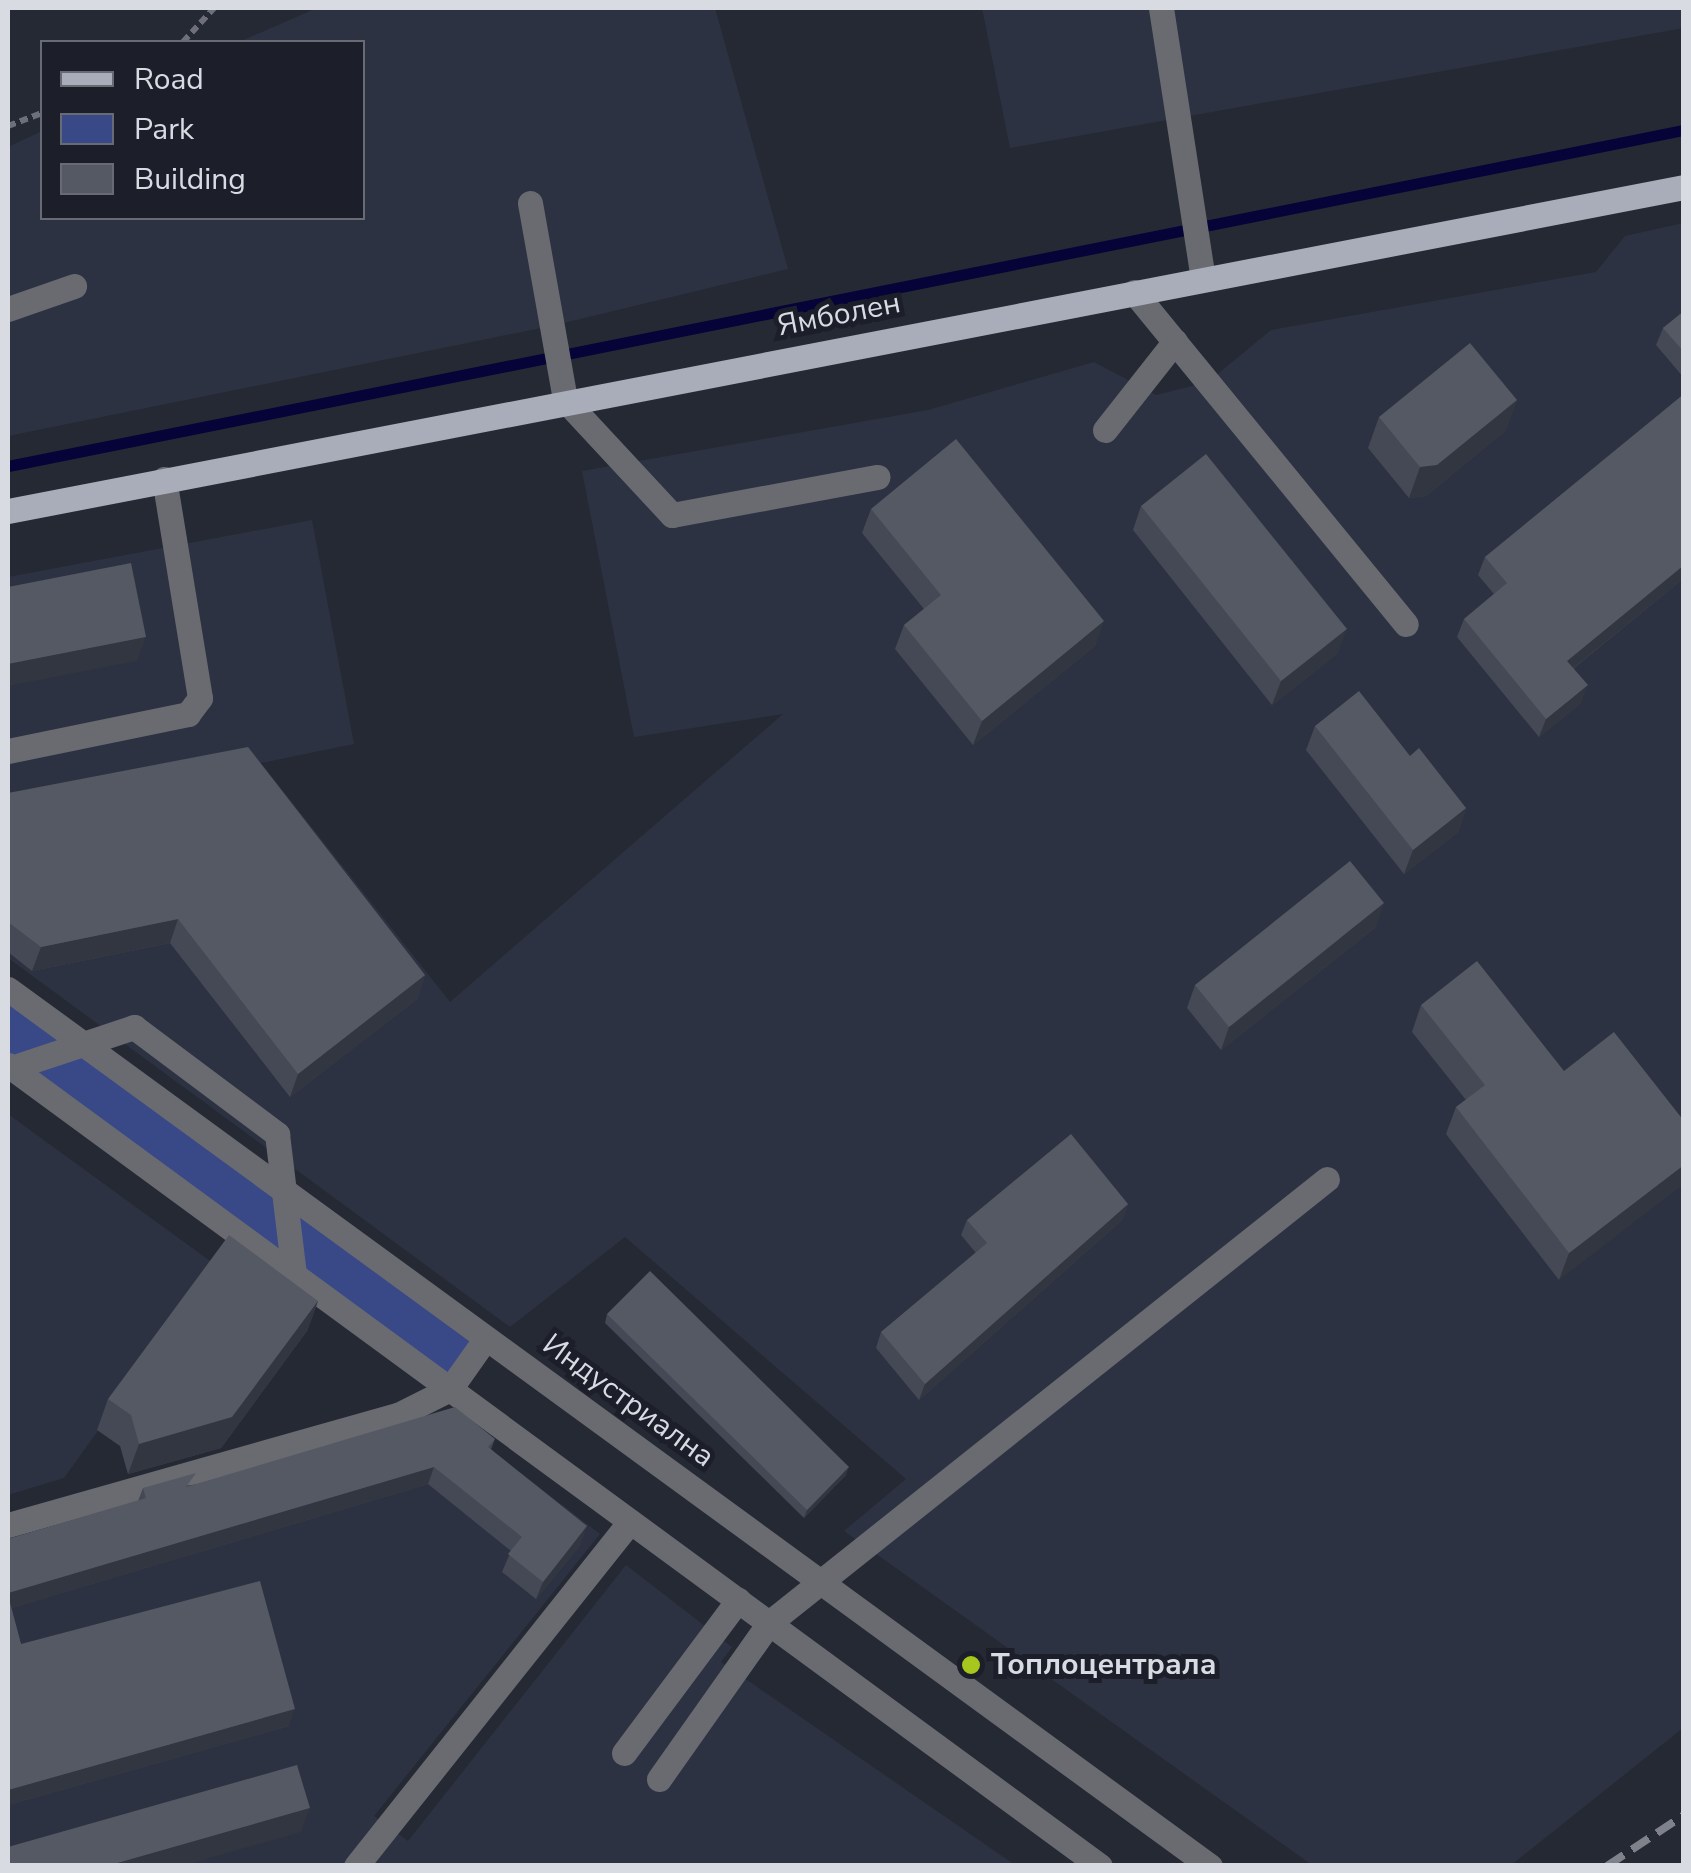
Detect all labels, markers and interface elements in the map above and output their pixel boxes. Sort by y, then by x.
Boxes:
legend [40,40,365,220]
text: Road [134,59,204,100]
text: Park [134,109,194,150]
text: Building [134,159,246,200]
street label: Ямболен [774,285,904,345]
street label: Индустриална [535,1327,721,1475]
place label: Топлоцентрала [991,1647,1217,1683]
marker: Топлоцентрала [960,1654,982,1676]

